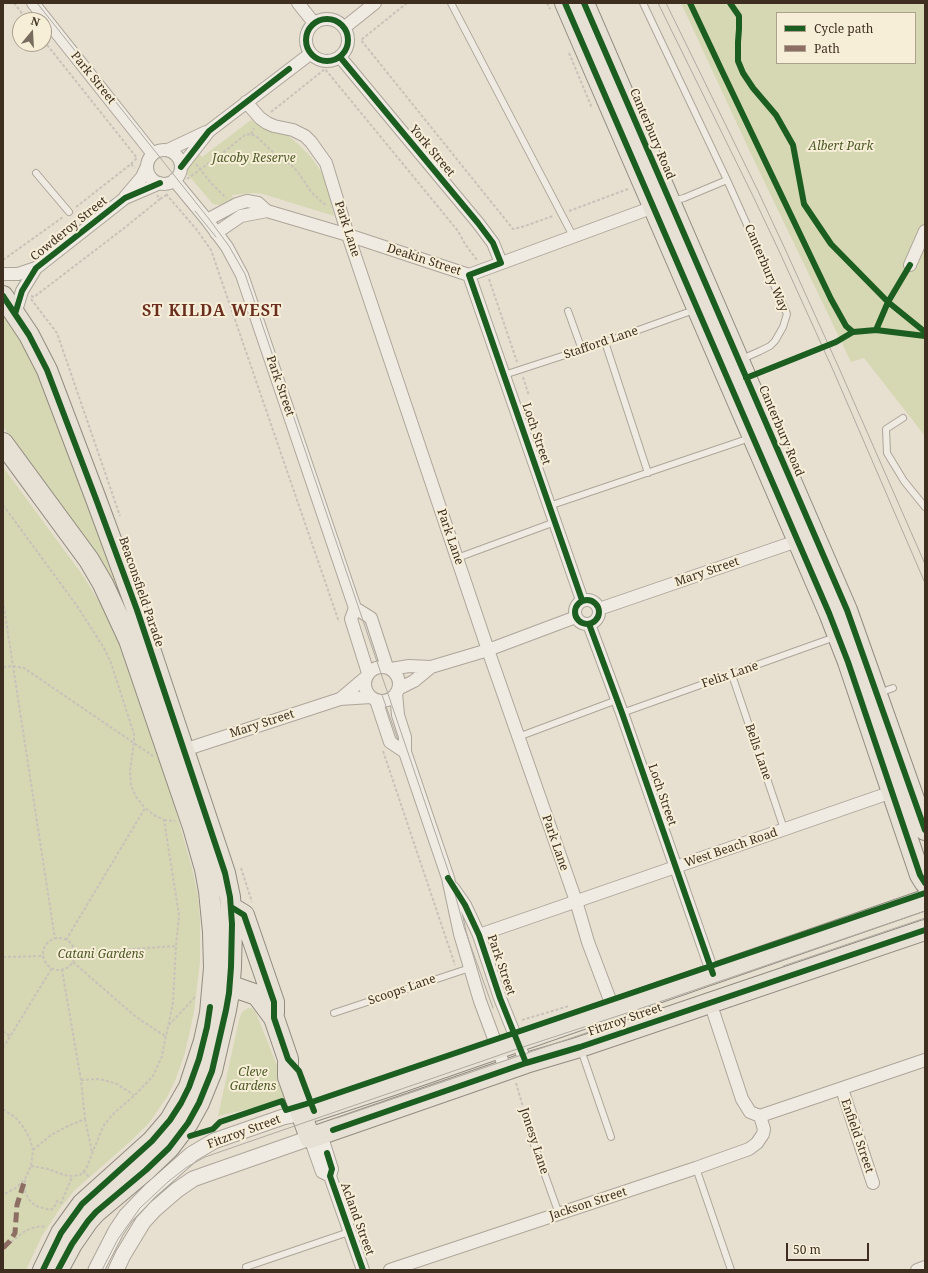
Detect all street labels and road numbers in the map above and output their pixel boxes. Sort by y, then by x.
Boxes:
street label: Park Street [67,49,119,107]
street label: Canterbury Road [626,86,678,182]
street label: York Street [406,122,458,180]
street label: Cowderoy Street [28,194,110,264]
street label: Park Lane [331,199,363,259]
street label: Canterbury Way [741,222,791,314]
street label: Deakin Street [385,241,463,279]
street label: Stafford Lane [562,324,640,362]
street label: Park Street [263,354,297,418]
street label: Canterbury Road [755,383,807,479]
street label: Loch Street [519,401,553,467]
street label: Park Lane [434,507,466,567]
street label: Beaconsfield Parade [115,535,167,649]
street label: Mary Street [673,554,741,590]
street label: Felix Lane [700,659,760,691]
street label: Mary Street [228,707,296,741]
street label: Bells Lane [742,722,774,782]
street label: Loch Street [645,762,679,828]
street label: Park Lane [539,813,571,873]
street label: West Beach Road [683,825,779,871]
street label: Park Street [484,933,518,997]
street label: Scoops Lane [366,972,438,1008]
street label: Fitzroy Street [586,1001,664,1039]
street label: Enfield Street [838,1097,876,1175]
street label: Jonesy Lane [516,1106,552,1176]
street label: Fitzroy Street [205,1112,283,1152]
street label: Acland Street [337,1181,377,1257]
street label: Jackson Street [547,1185,629,1223]

